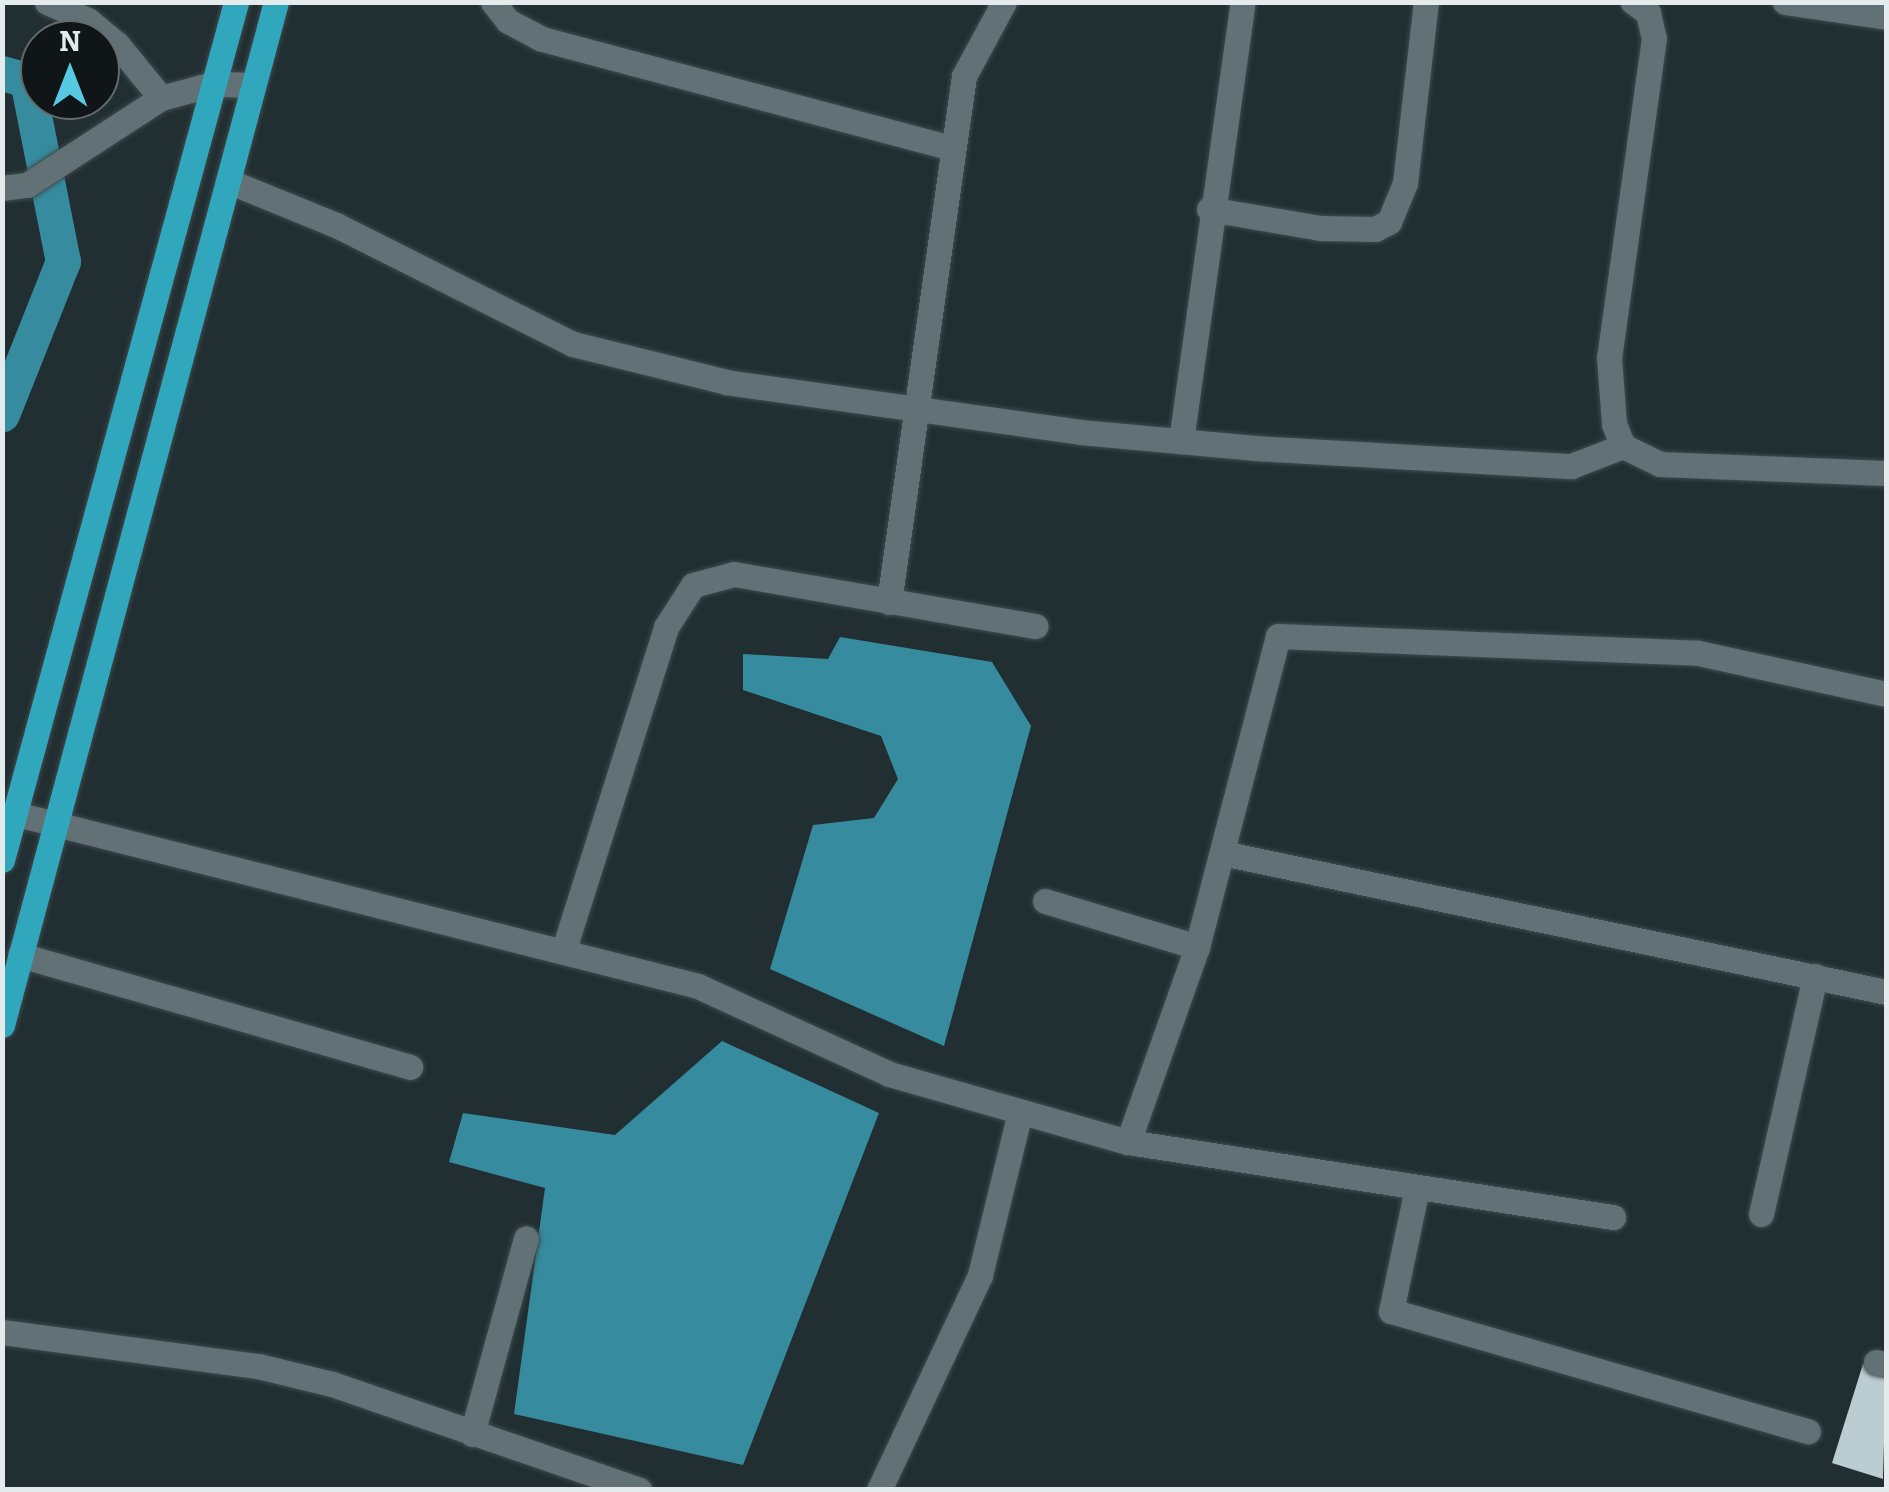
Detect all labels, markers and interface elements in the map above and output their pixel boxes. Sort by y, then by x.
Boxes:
north arrow [20,20,120,120]
text: N [59,25,81,58]

